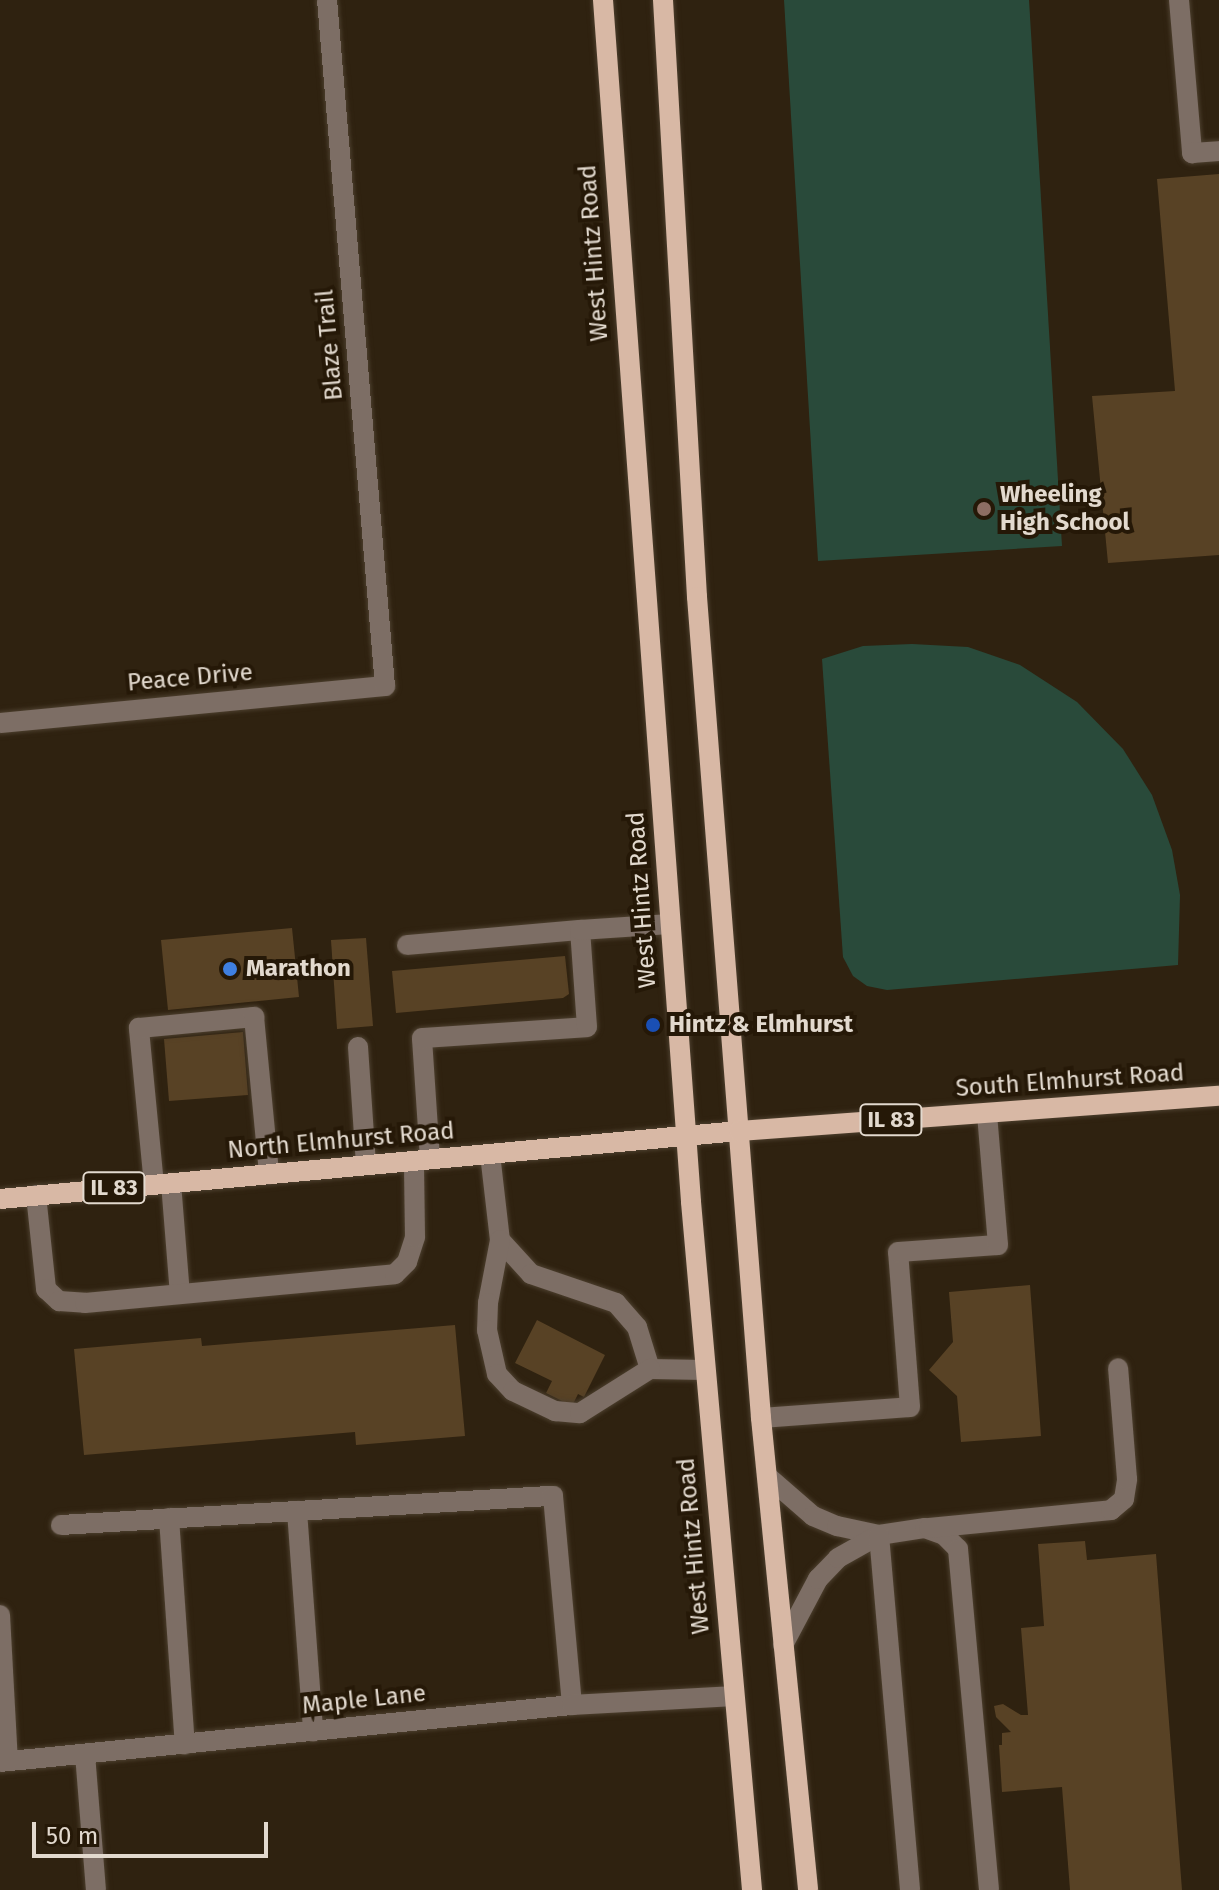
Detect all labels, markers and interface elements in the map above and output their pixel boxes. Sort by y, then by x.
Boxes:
street label: West Hintz Road [573,164,615,342]
street label: Blaze Trail [311,288,349,402]
place label: Wheeling High School [1000,481,1130,537]
marker: Wheeling High School [975,500,993,518]
street label: Peace Drive [126,658,254,698]
street label: West Hintz Road [621,811,663,989]
place label: Marathon [246,955,351,983]
marker: Marathon [221,960,239,978]
place label: Hintz & Elmhurst [669,1011,853,1039]
marker: Hintz & Elmhurst [644,1016,662,1034]
street label: South Elmhurst Road [955,1059,1185,1103]
road number: IL 83 [859,1102,923,1138]
street label: North Elmhurst Road [226,1117,456,1165]
road number: IL 83 [82,1170,146,1206]
street label: West Hintz Road [672,1457,716,1635]
street label: Maple Lane [301,1679,427,1721]
scale bar [36,1806,272,1856]
text: 50 m [46,1822,98,1850]

